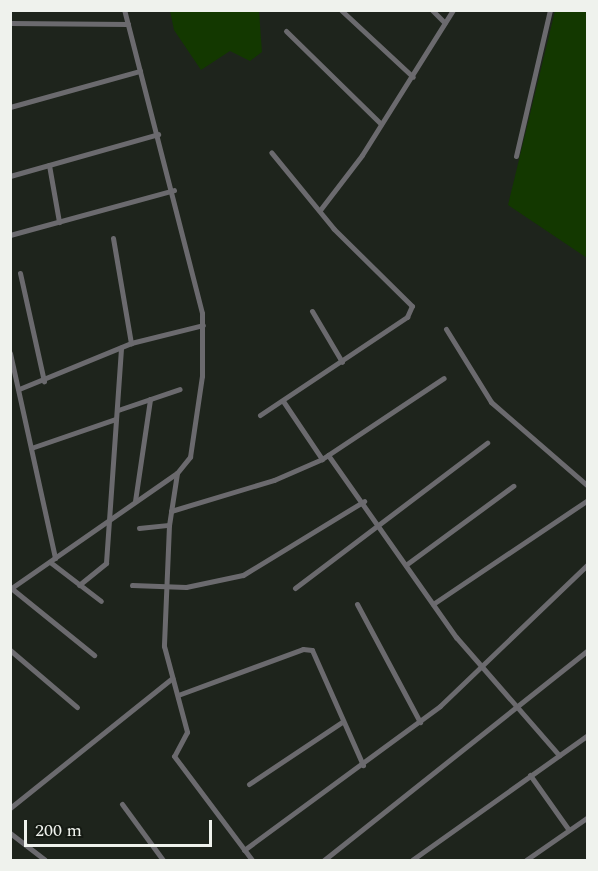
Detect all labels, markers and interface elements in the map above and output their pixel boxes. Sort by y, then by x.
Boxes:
scale bar [27,808,214,846]
text: 200 m [35,817,82,844]

